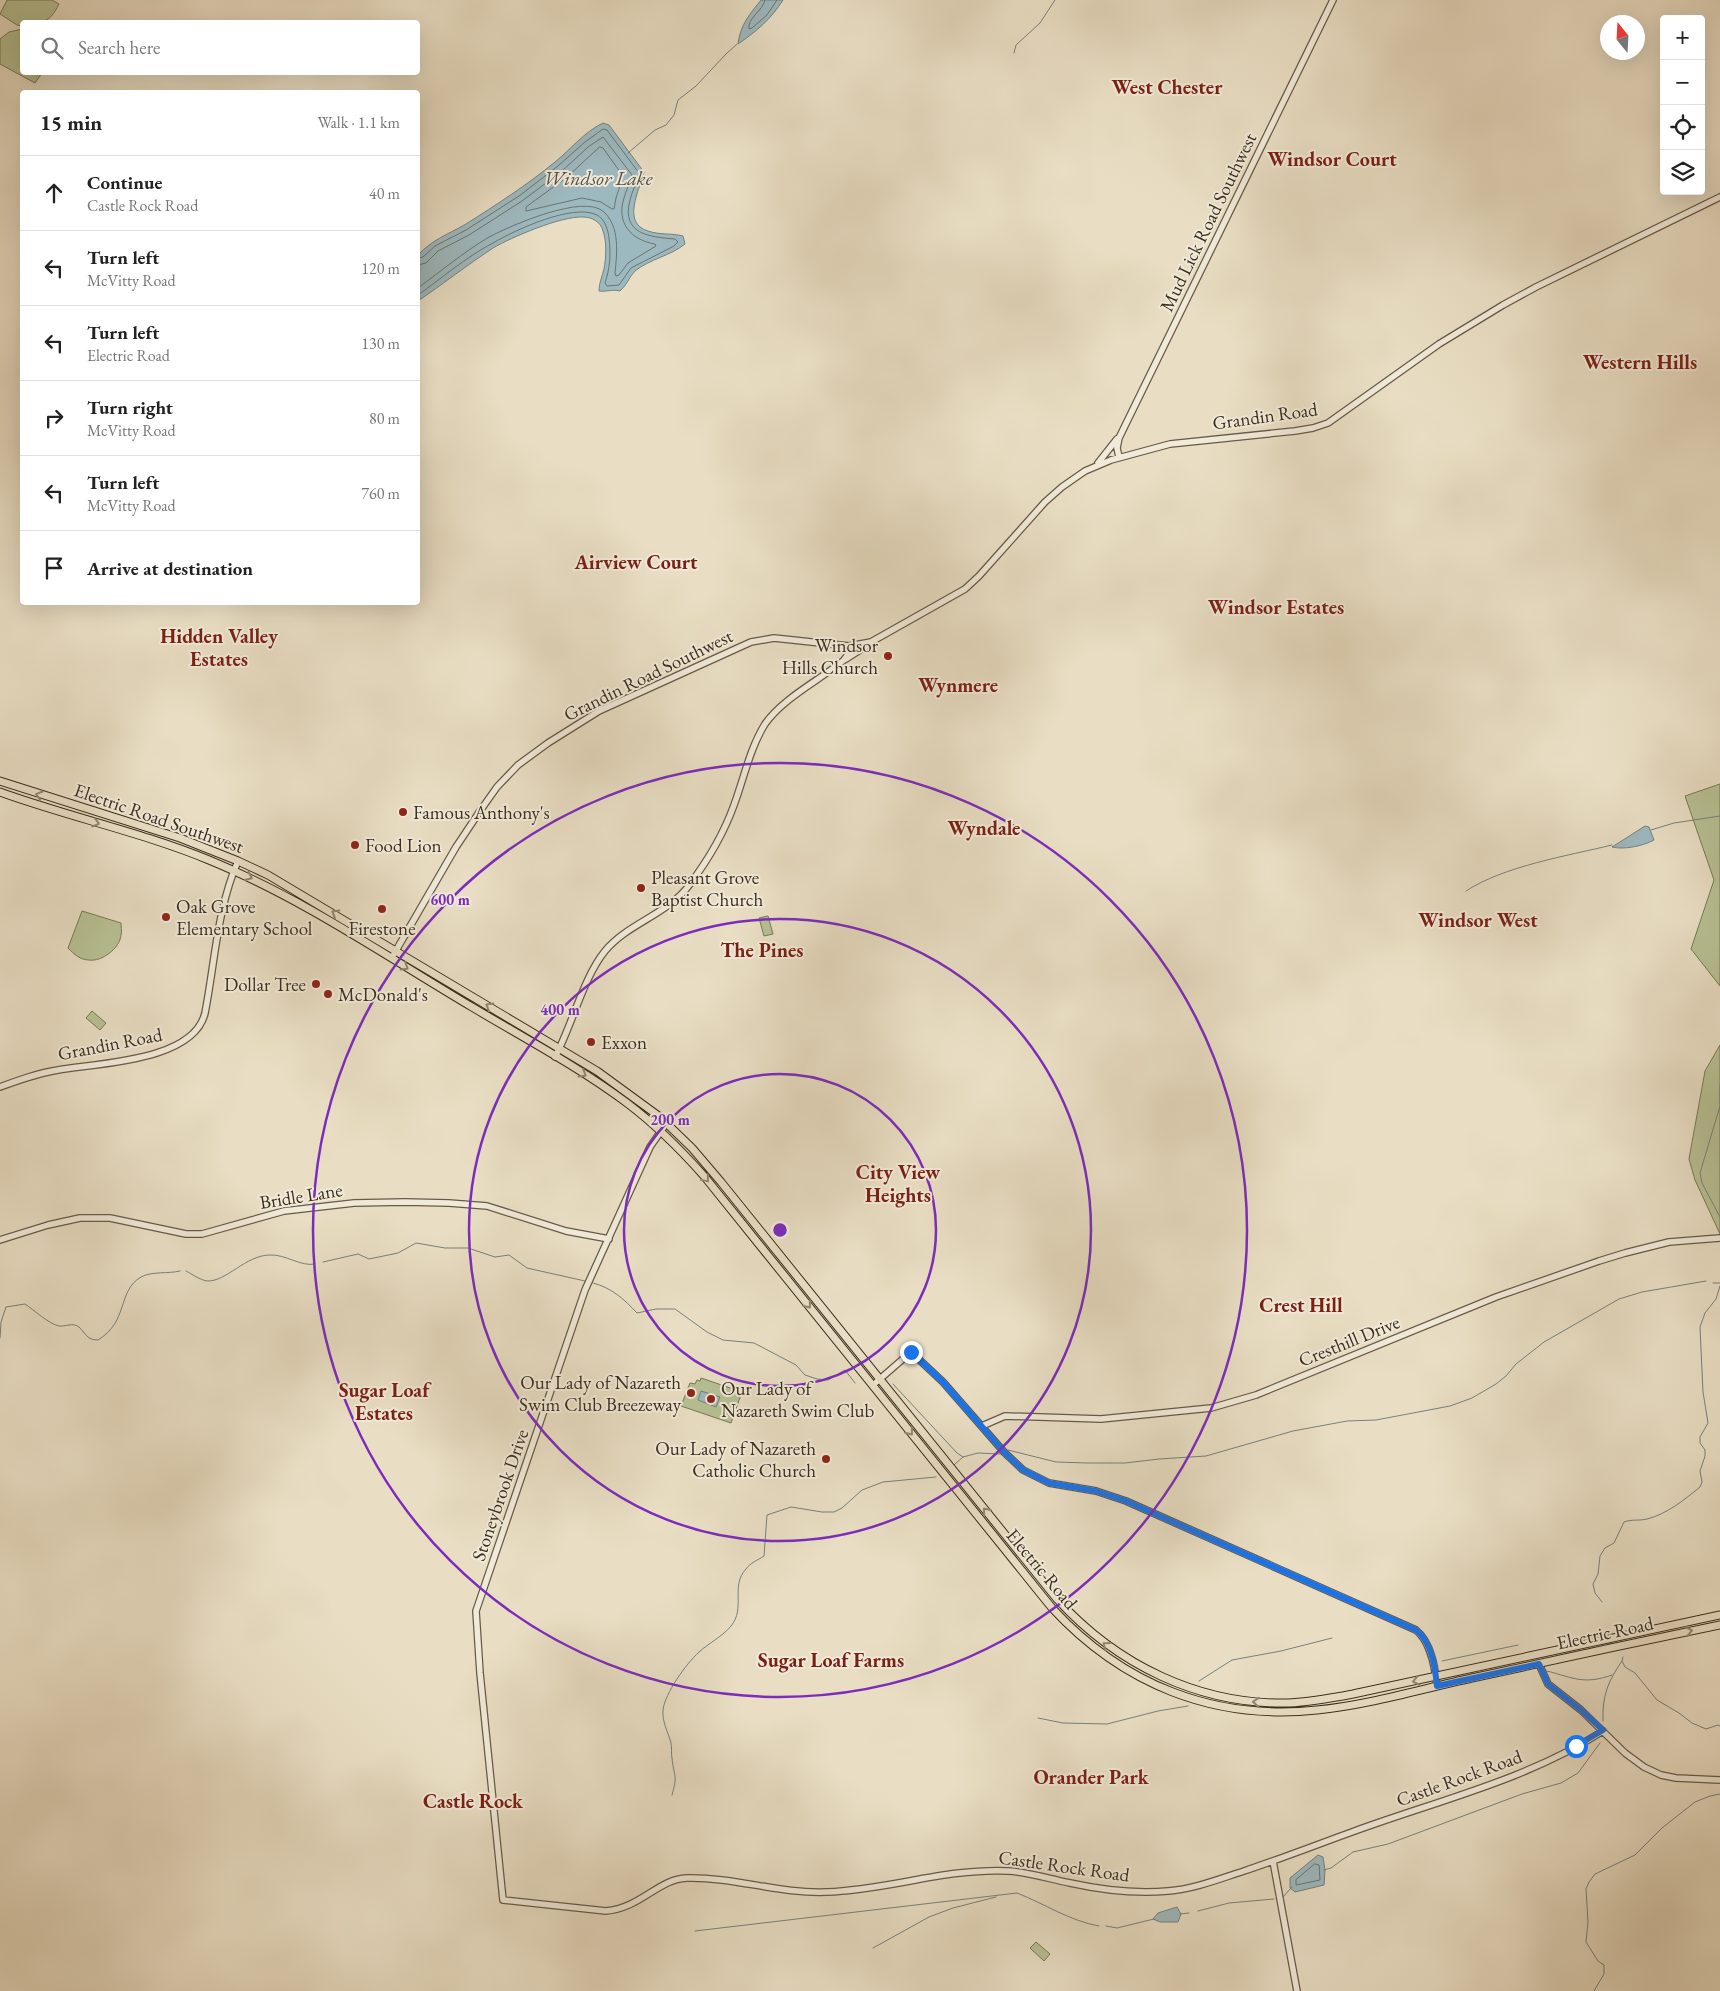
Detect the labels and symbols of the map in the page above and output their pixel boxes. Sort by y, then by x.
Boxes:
north arrow [1600,15,1645,60]
district label: West Chester [1112,74,1223,100]
street label: Mud Lick Road Southwest [1154,128,1262,316]
district label: Windsor Court [1267,146,1397,172]
water label: Windsor Lake [544,165,653,191]
district label: Western Hills [1583,349,1697,375]
street label: Grandin Road [1211,396,1319,436]
district label: Airview Court [573,549,698,575]
district label: Windsor Estates [1208,594,1344,620]
district label: Hidden Valley Estates [160,623,278,672]
street label: Grandin Road Southwest [559,623,737,727]
place label: Windsor Hills Church [782,633,879,680]
marker: Windsor Hills Church [882,650,894,662]
district label: Wynmere [918,672,998,698]
street label: Electric Road Southwest [71,777,247,859]
one-way arrow [35,790,44,800]
place label: Famous Anthony's [413,800,550,825]
marker: Famous Anthony's [397,806,409,818]
district label: Wyndale [948,815,1020,841]
one-way arrow [92,817,100,827]
place label: Food Lion [365,833,442,858]
marker: Food Lion [349,839,361,851]
place label: Pleasant Grove Baptist Church [651,865,763,912]
one-way arrow [244,871,253,882]
marker: Pleasant Grove Baptist Church [635,882,647,894]
text: 600 m [430,890,470,909]
place label: Oak Grove Elementary School [176,894,313,941]
marker: Firestone [376,903,388,915]
district label: Windsor West [1418,907,1538,933]
one-way arrow [331,910,340,920]
marker: Oak Grove Elementary School [160,911,172,923]
place label: Firestone [348,916,416,941]
district label: The Pines [720,937,804,963]
one-way arrow [400,960,409,970]
place label: Dollar Tree [224,972,306,997]
marker: Dollar Tree [310,978,322,990]
place label: McDonald's [338,982,428,1007]
marker: McDonald's [322,988,334,1000]
text: 400 m [540,1000,580,1019]
one-way arrow [486,1003,495,1013]
street label: Grandin Road [56,1022,165,1066]
place label: Exxon [601,1030,647,1055]
marker: Exxon [585,1036,597,1048]
one-way arrow [577,1067,586,1077]
text: 200 m [650,1110,690,1129]
district label: City View Heights [856,1159,940,1208]
one-way arrow [700,1173,709,1182]
street label: Bridle Lane [258,1177,344,1215]
centre of rings [771,1221,789,1239]
district label: Crest Hill [1259,1292,1343,1318]
one-way arrow [802,1299,810,1308]
street label: Cresthill Drive [1295,1309,1403,1373]
route end [900,1341,923,1364]
place label: Our Lady of Nazareth Swim Club Breezeway [519,1370,682,1417]
place label: Our Lady of Nazareth Swim Club [721,1376,874,1423]
district label: Sugar Loaf Estates [339,1377,432,1426]
marker: Our Lady of Nazareth Swim Club Breezeway [685,1387,697,1399]
marker: Our Lady of Nazareth Swim Club [705,1393,717,1405]
street label: Stoneybrook Drive [466,1426,534,1564]
one-way arrow [904,1426,912,1435]
place label: Our Lady of Nazareth Catholic Church [655,1436,816,1483]
marker: Our Lady of Nazareth Catholic Church [820,1453,832,1465]
one-way arrow [983,1508,991,1517]
street label: Electric Road [1001,1523,1083,1615]
street label: Electric Road [1554,1610,1656,1655]
one-way arrow [1685,1626,1694,1637]
one-way arrow [1102,1642,1112,1651]
district label: Sugar Loaf Farms [758,1647,904,1673]
one-way arrow [1411,1675,1420,1686]
one-way arrow [1251,1696,1259,1707]
route start [1565,1735,1588,1758]
street label: Castle Rock Road [1393,1744,1526,1812]
district label: Orander Park [1033,1764,1150,1790]
district label: Castle Rock [423,1788,524,1814]
street label: Castle Rock Road [997,1844,1132,1888]

